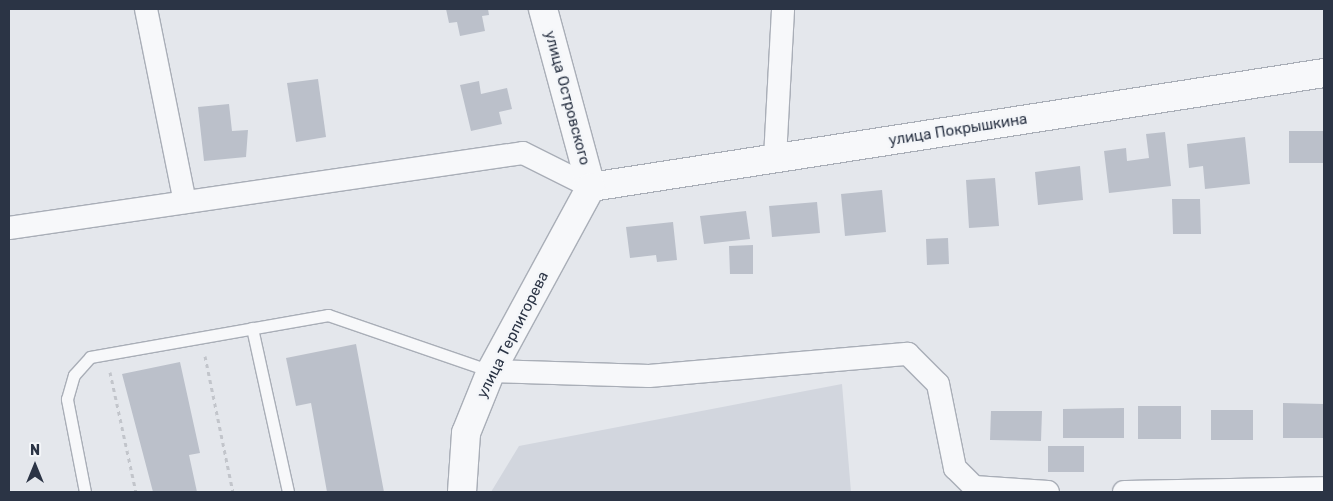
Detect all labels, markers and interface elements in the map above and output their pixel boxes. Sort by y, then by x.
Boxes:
street label: улица Островского [540,29,594,167]
street label: улица Покрышкина [887,110,1029,150]
street label: улица Терпигорева [473,269,553,401]
north arrow [10,441,60,491]
text: N [30,442,40,459]

